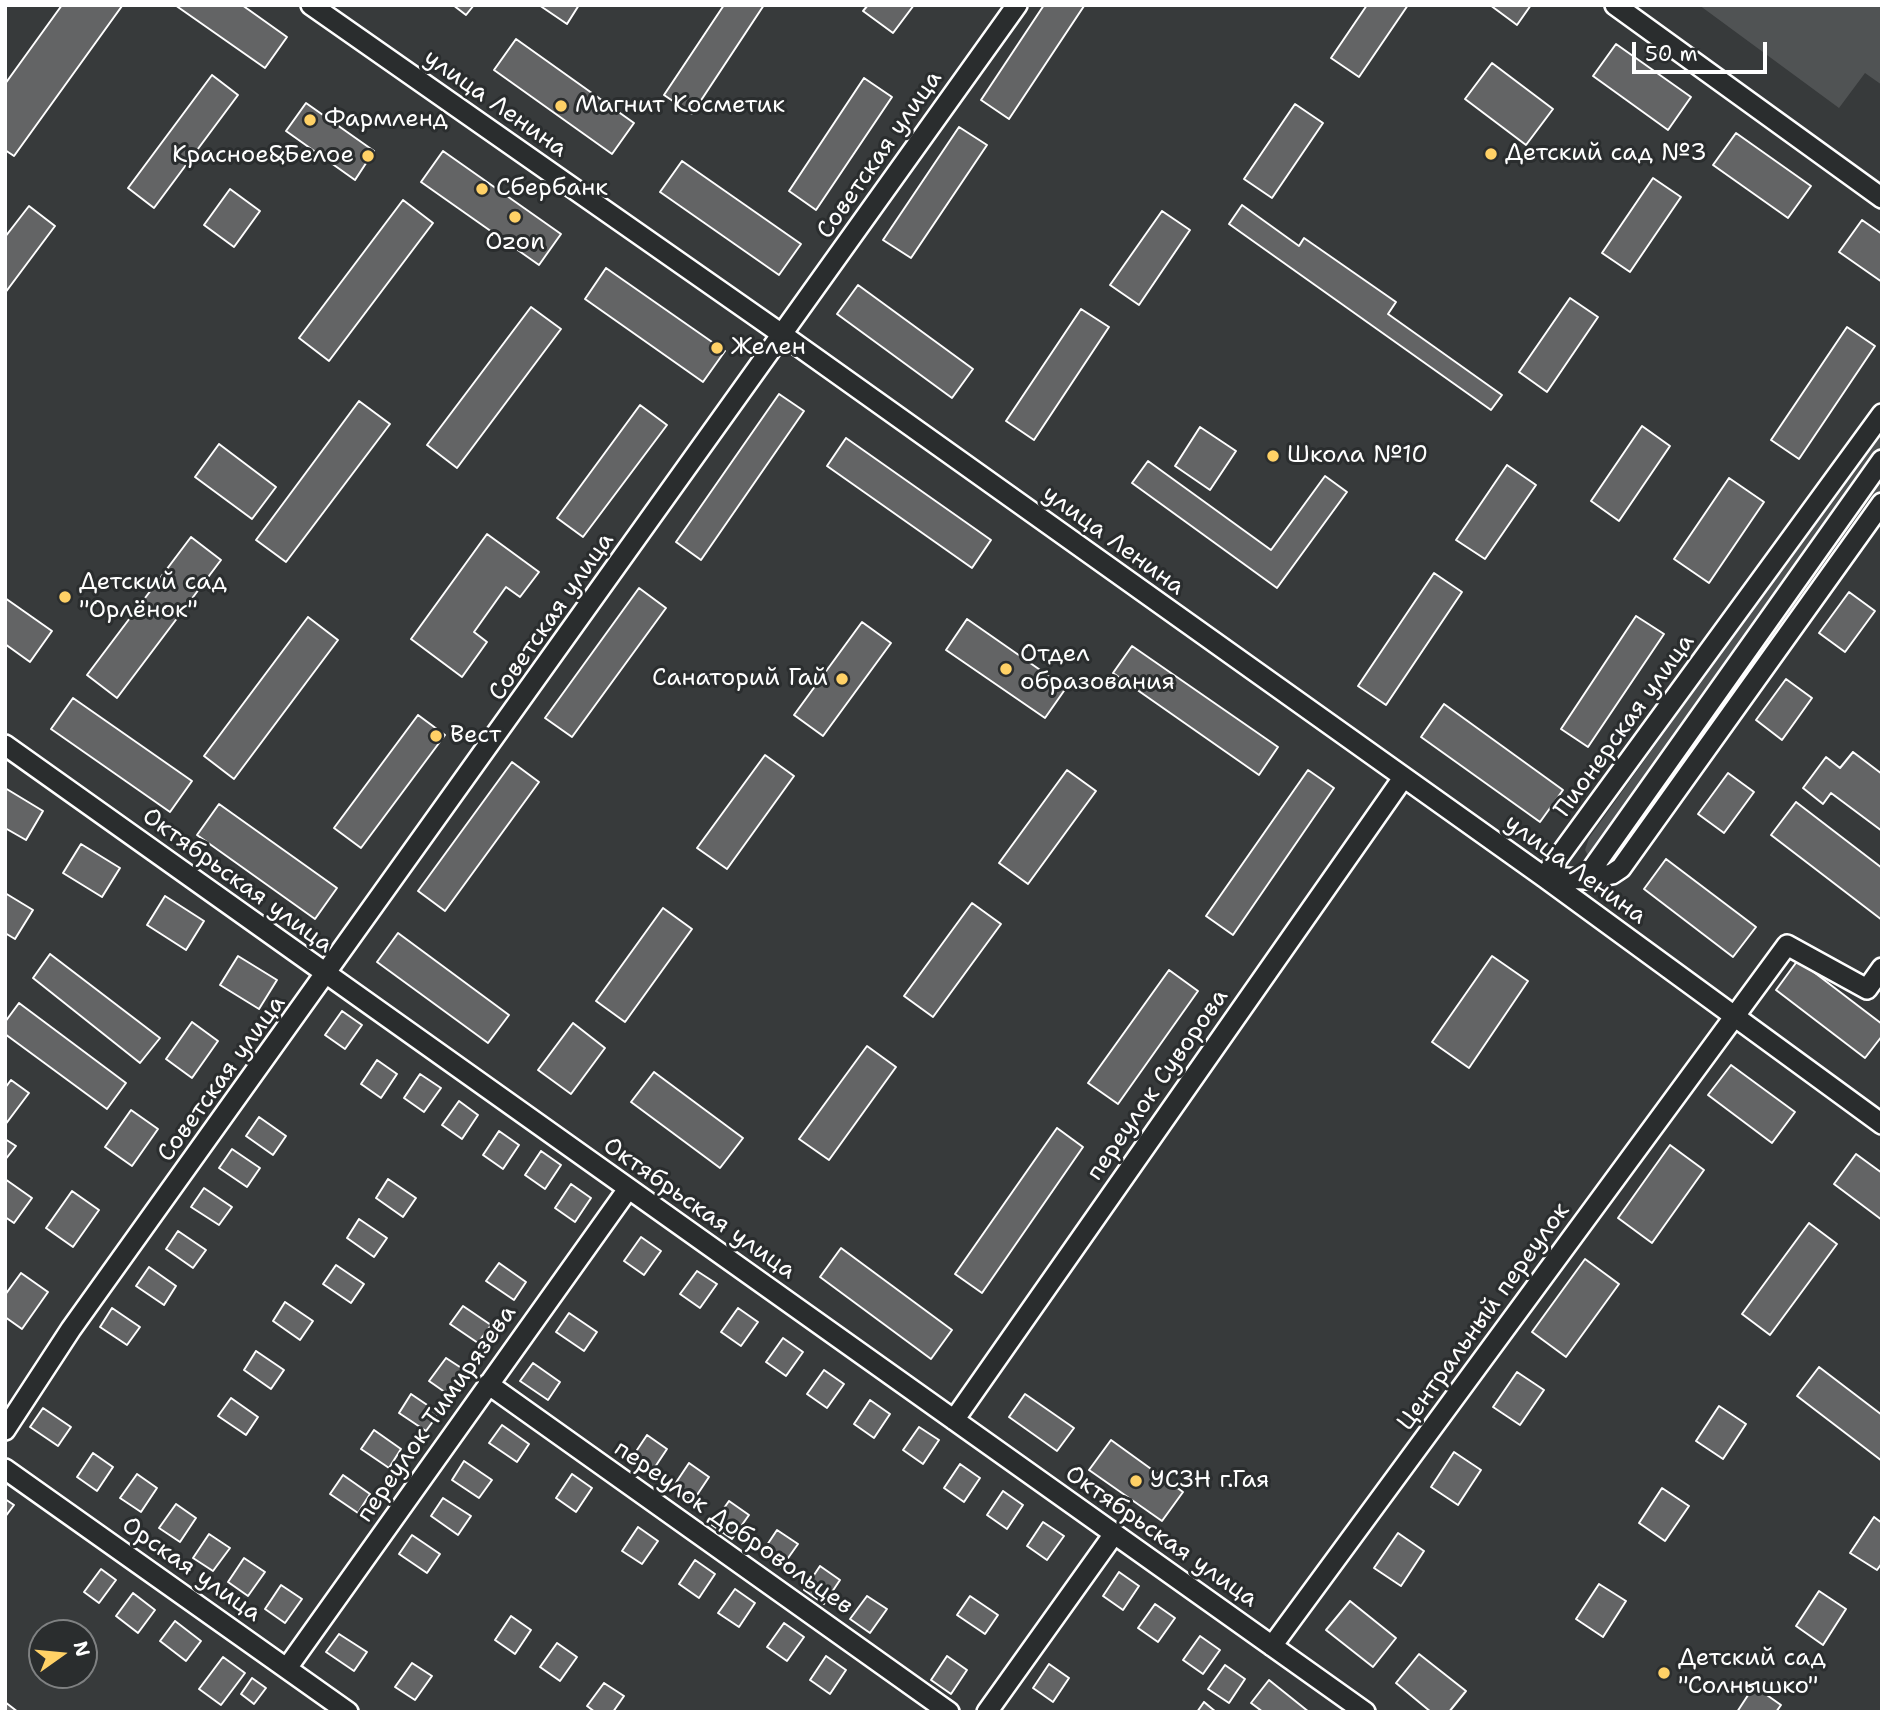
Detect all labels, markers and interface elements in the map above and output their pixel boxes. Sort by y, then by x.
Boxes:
scale bar [1635,28,1770,72]
text: 50 m [1645,40,1698,68]
street label: улица Ленина [418,44,572,164]
street label: Советская улица [811,65,949,245]
place label: Магнит Косметик [575,92,785,120]
marker: Магнит Косметик [553,98,569,114]
place label: Фармленд [324,106,448,134]
marker: Фармленд [302,112,318,128]
place label: Детский сад №3 [1505,140,1707,168]
place label: Красное&Белое [172,142,354,170]
marker: Детский сад №3 [1483,146,1499,162]
marker: Красное&Белое [360,148,376,164]
place label: Сбербанк [496,175,608,203]
marker: Сбербанк [474,181,490,197]
marker: Ozon [507,209,523,225]
place label: Ozon [485,229,545,257]
place label: Желен [731,334,806,362]
marker: Желен [709,340,725,356]
place label: Школа №10 [1287,442,1428,470]
marker: Школа №10 [1265,448,1281,464]
street label: улица Ленина [1036,480,1190,602]
street label: Советская улица [483,527,621,707]
place label: Детский сад "Орлёнок" [79,569,227,625]
marker: Детский сад "Орлёнок" [57,589,73,605]
street label: Пионерская улица [1549,629,1701,823]
place label: Отдел образования [1020,641,1175,697]
marker: Отдел образования [998,661,1014,677]
place label: Санаторий Гай [652,665,828,693]
marker: Санаторий Гай [834,671,850,687]
place label: Вест [450,722,501,750]
marker: Вест [428,728,444,744]
street label: Октябрьская улица [136,802,338,960]
street label: улица Ленина [1498,809,1652,931]
street label: переулок Суворова [1081,984,1235,1186]
street label: Советская улица [152,990,292,1168]
street label: Октябрьская улица [597,1132,801,1286]
street label: Центральный переулок [1392,1198,1576,1436]
street label: переулок Тимирязева [351,1300,523,1528]
street label: переулок Добровольцев [608,1435,858,1621]
street label: Октябрьская улица [1059,1460,1263,1614]
place label: УСЗН г.Гая [1150,1467,1270,1495]
marker: УСЗН г.Гая [1128,1473,1144,1489]
street label: Орская улица [116,1511,266,1629]
north arrow [28,1619,98,1689]
text: N [68,1638,96,1659]
place label: Детский сад "Солнышко" [1678,1645,1826,1701]
marker: Детский сад "Солнышко" [1656,1665,1672,1681]

